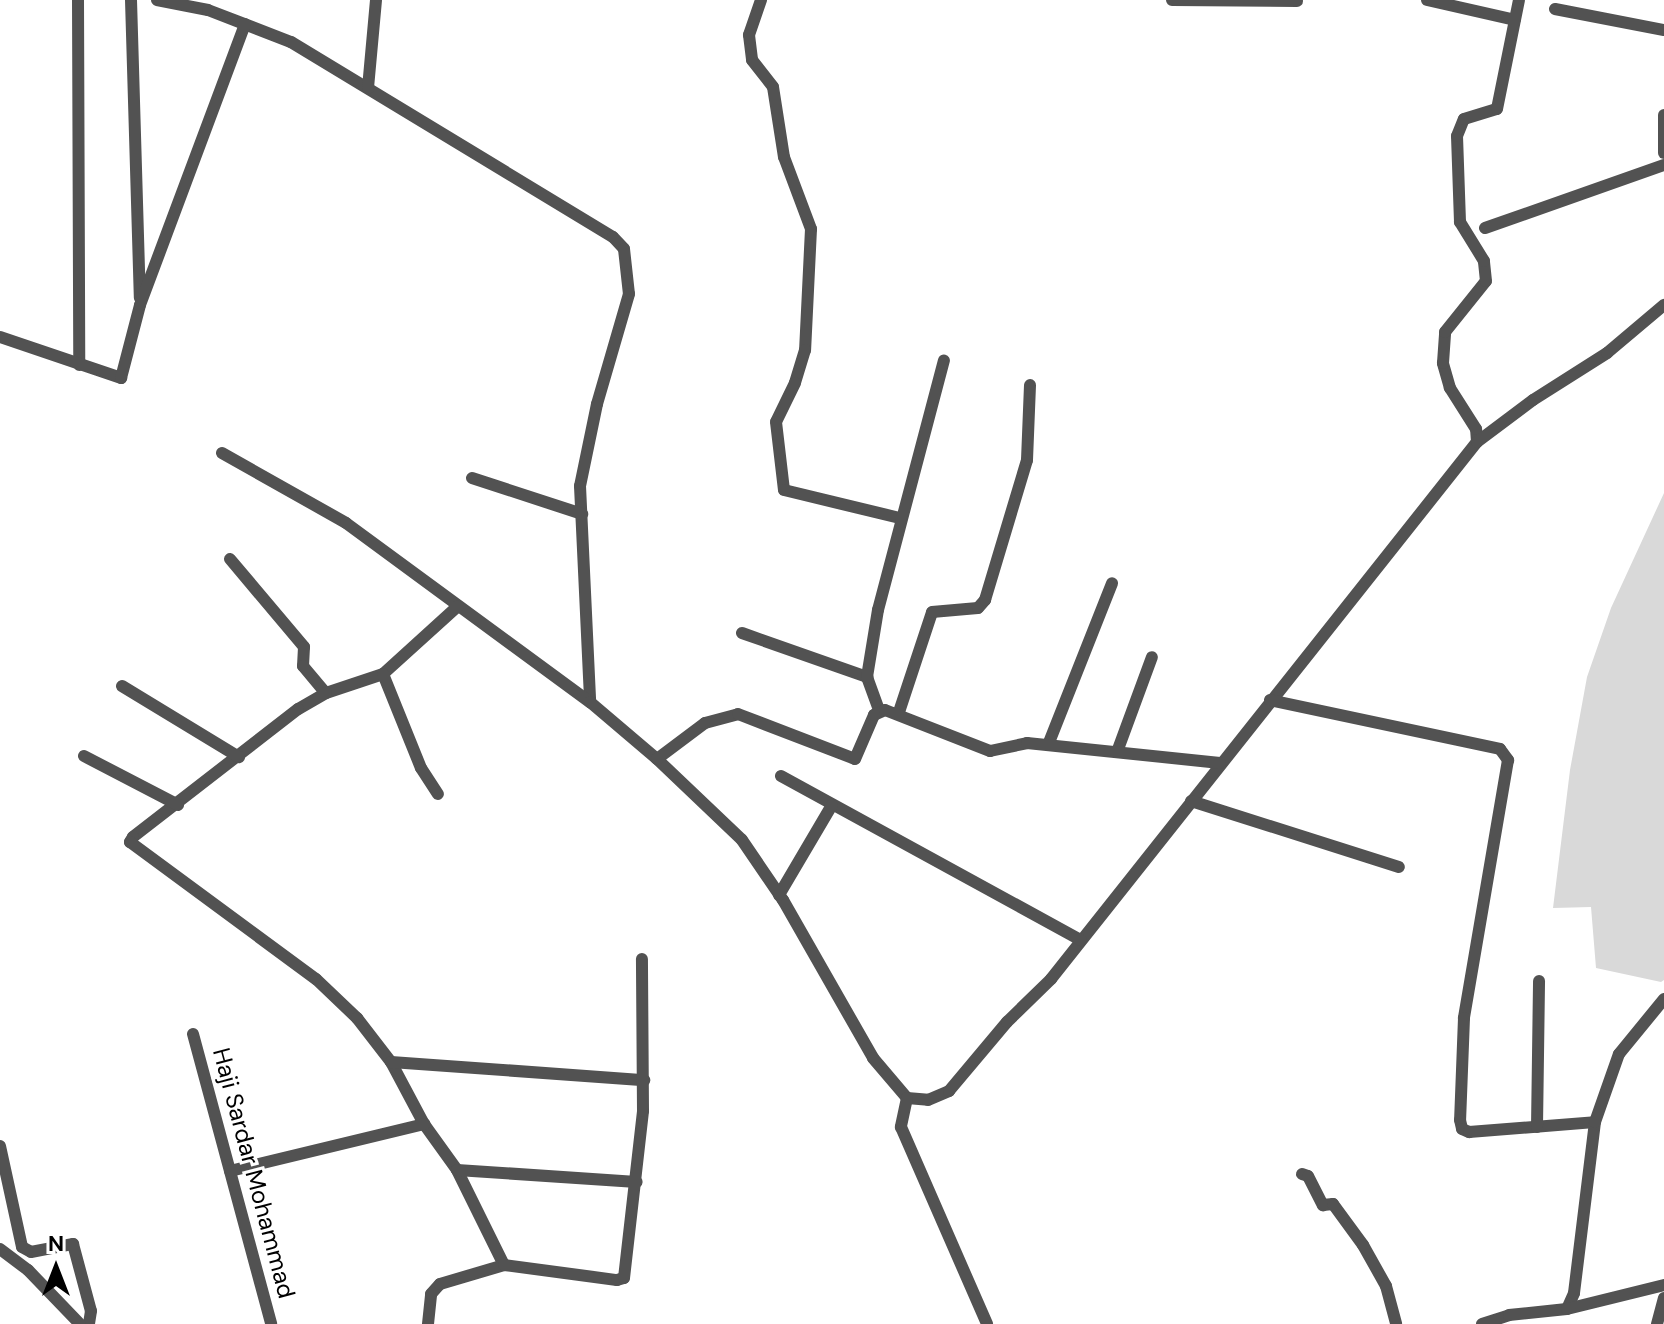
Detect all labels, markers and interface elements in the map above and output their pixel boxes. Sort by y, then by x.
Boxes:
street label: Haji Sardar Mohammad [207,1045,301,1301]
north arrow [16,1228,96,1308]
text: N [48,1229,64,1258]

